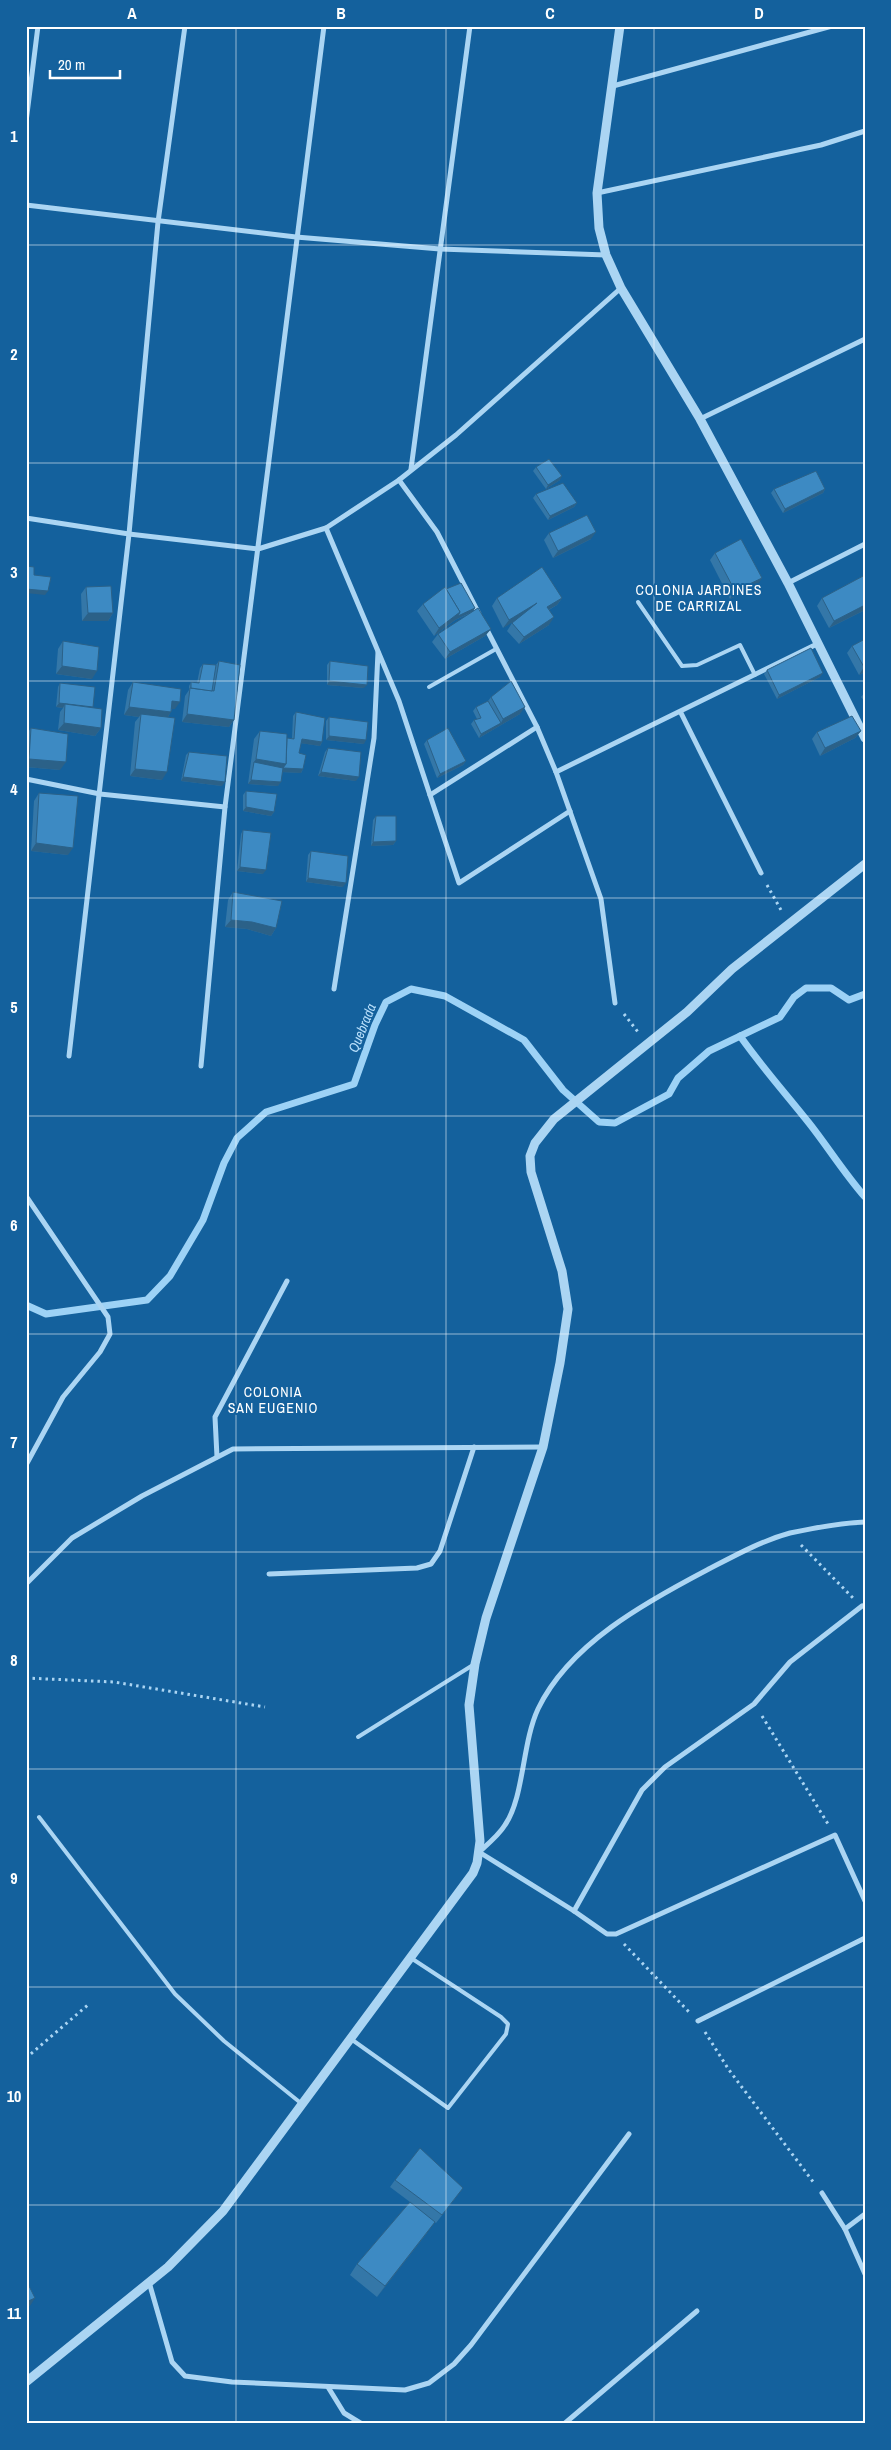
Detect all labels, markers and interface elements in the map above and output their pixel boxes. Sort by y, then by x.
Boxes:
text: A [127,2,137,24]
text: B [336,2,346,24]
text: C [545,2,555,24]
text: D [754,2,764,24]
scale bar [50,48,120,80]
text: 20 m [58,54,85,75]
text: 1 [10,125,18,147]
text: 2 [10,343,18,365]
text: 3 [10,561,18,583]
district label: COLONIA JARDINES DE CARRIZAL [635,581,763,615]
text: 4 [10,778,18,800]
text: 5 [10,996,18,1018]
water label: Quebrada [344,1001,380,1055]
text: 6 [10,1214,18,1236]
district label: COLONIA SAN EUGENIO [228,1383,318,1417]
text: 7 [10,1431,18,1453]
text: 8 [10,1649,18,1671]
text: 9 [10,1867,18,1889]
text: 10 [7,2085,21,2107]
text: 11 [7,2302,22,2324]

